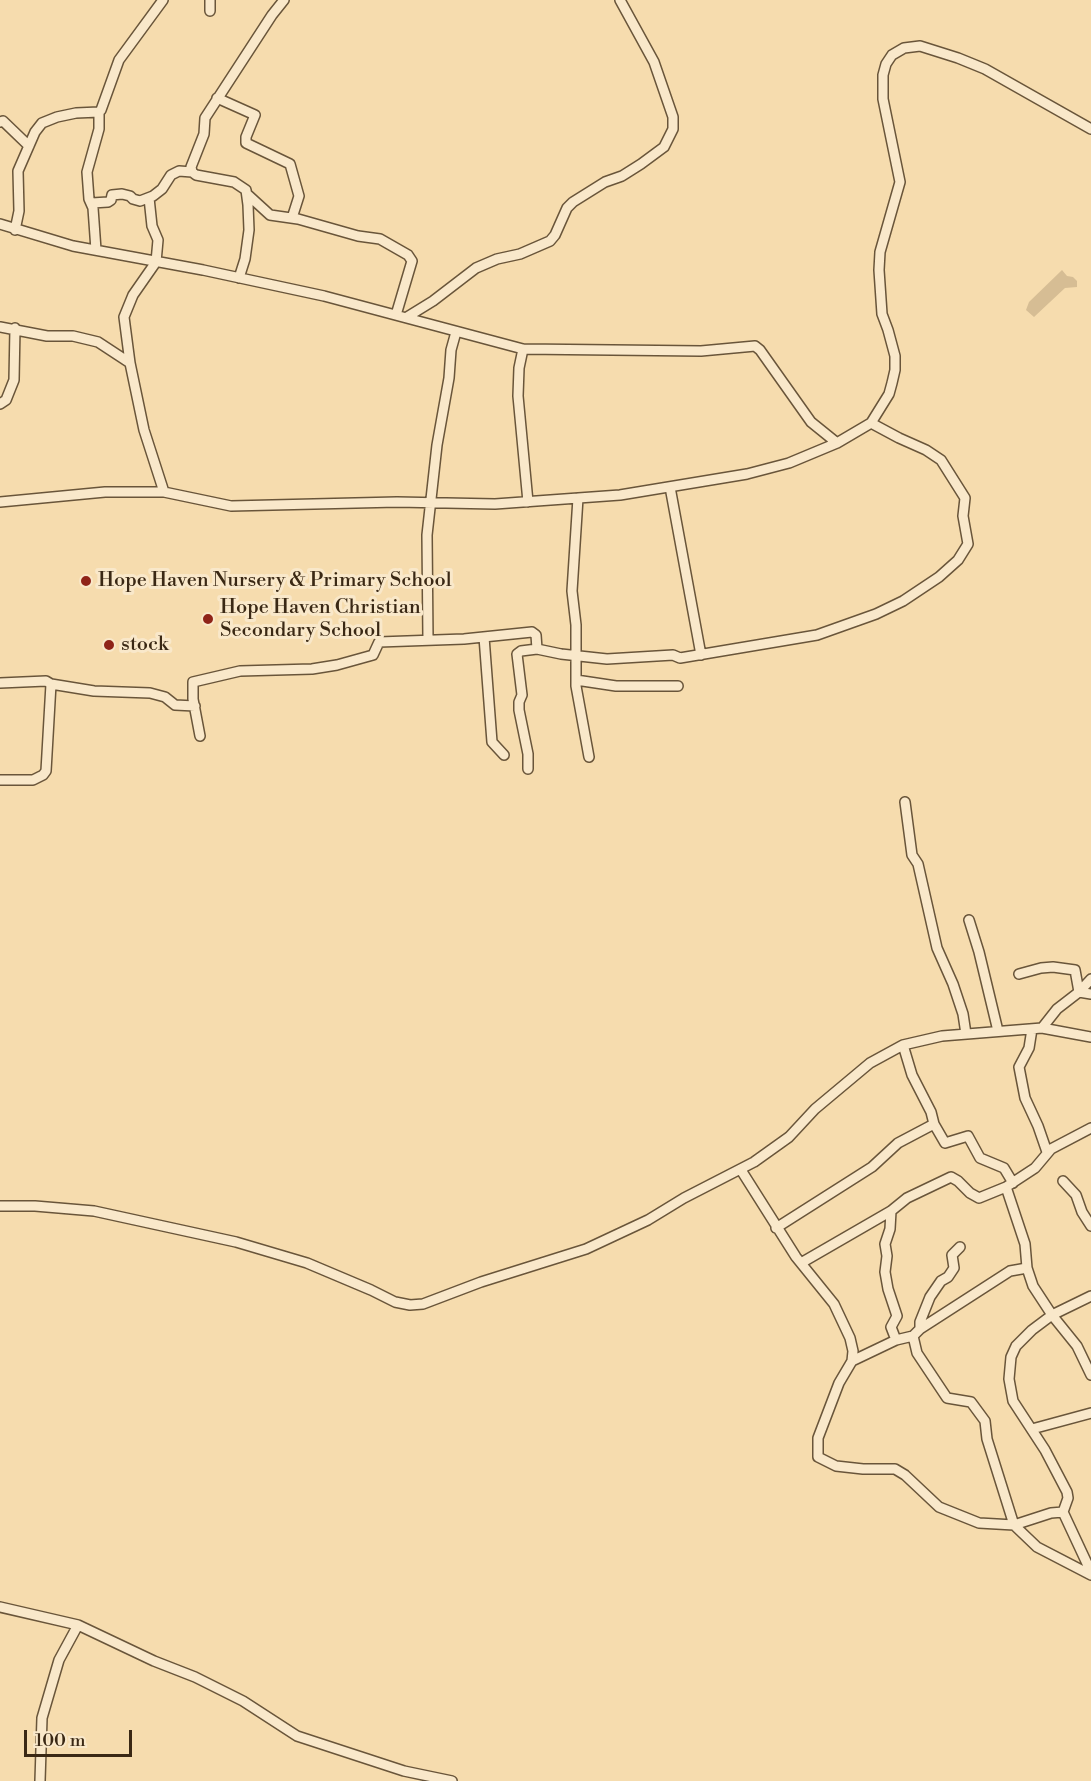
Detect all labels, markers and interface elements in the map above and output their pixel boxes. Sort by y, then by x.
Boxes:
place label: Hope Haven Nursery & Primary School [98,569,452,593]
marker: Hope Haven Nursery & Primary School [79,574,93,588]
place label: Hope Haven Christian Secondary School [220,596,421,643]
marker: Hope Haven Christian Secondary School [201,612,215,626]
place label: stock [121,633,169,657]
marker: stock [102,638,116,652]
scale bar [27,1718,135,1756]
text: 100 m [35,1729,86,1752]

